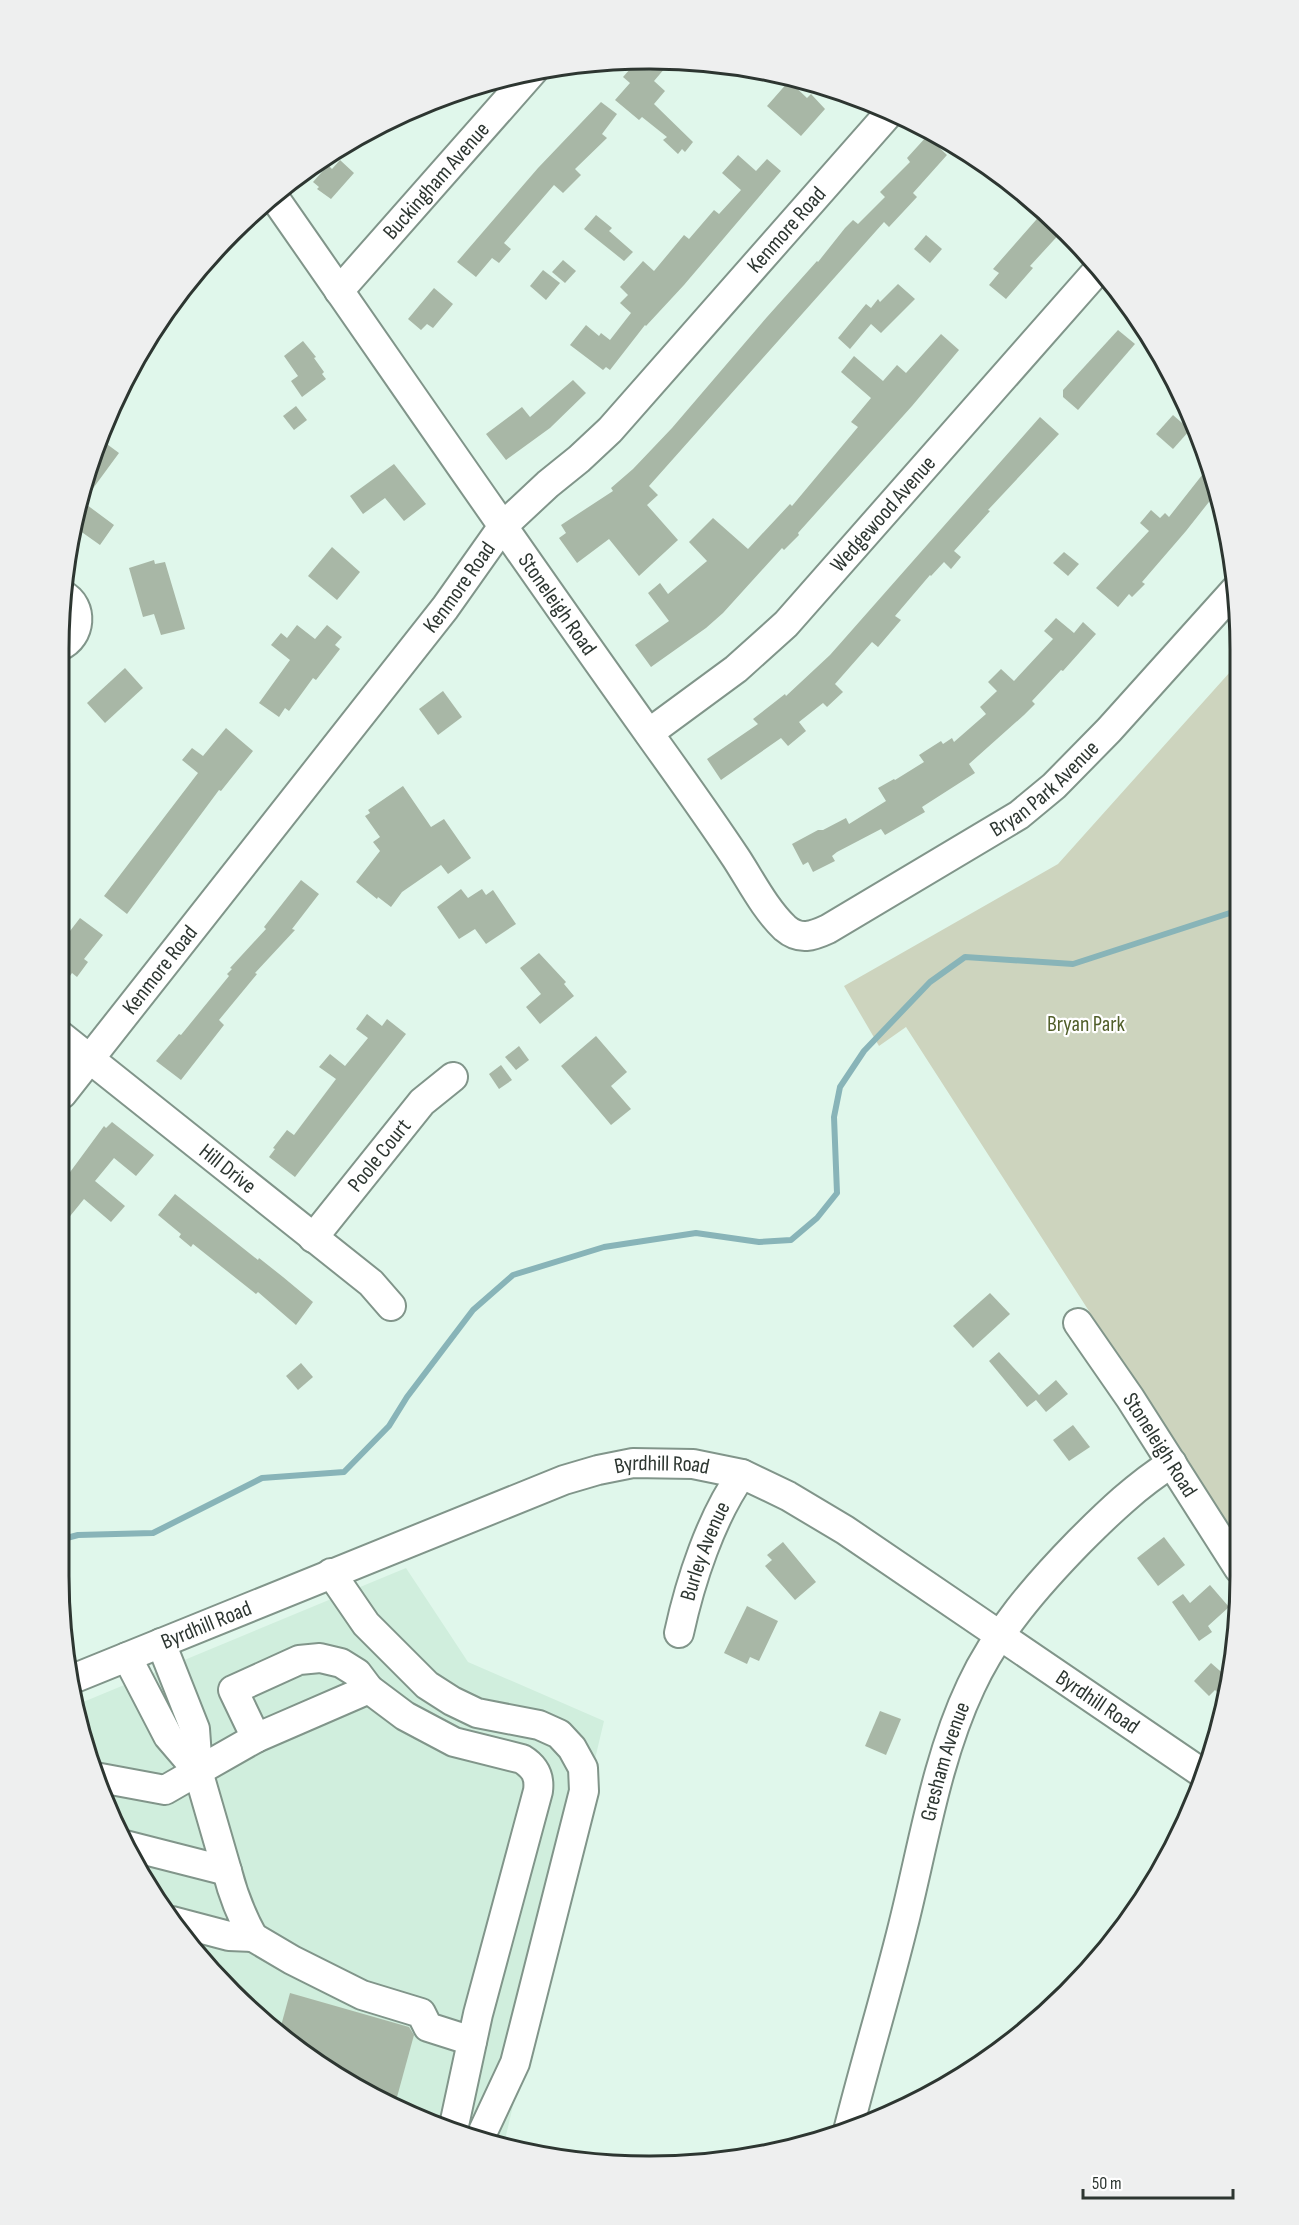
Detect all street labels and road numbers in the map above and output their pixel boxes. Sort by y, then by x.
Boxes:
street label: Buckingham Avenue [377,116,495,245]
street label: Kenmore Road [741,181,832,278]
street label: Wedgewood Avenue [824,450,942,578]
street label: Kenmore Road [417,536,501,638]
street label: Stoneleigh Road [512,548,603,661]
street label: Bryan Park Avenue [985,735,1105,843]
street label: Kenmore Road [116,920,203,1020]
street label: Poole Court [342,1113,417,1197]
street label: Hill Drive [194,1138,262,1200]
street label: Stoneleigh Road [1117,1388,1203,1502]
street label: Byrdhill Road [612,1449,712,1481]
street label: Burley Avenue [674,1497,736,1604]
street label: Byrdhill Road [157,1594,255,1655]
street label: Byrdhill Road [1051,1664,1145,1740]
street label: Gresham Avenue [914,1698,976,1824]

